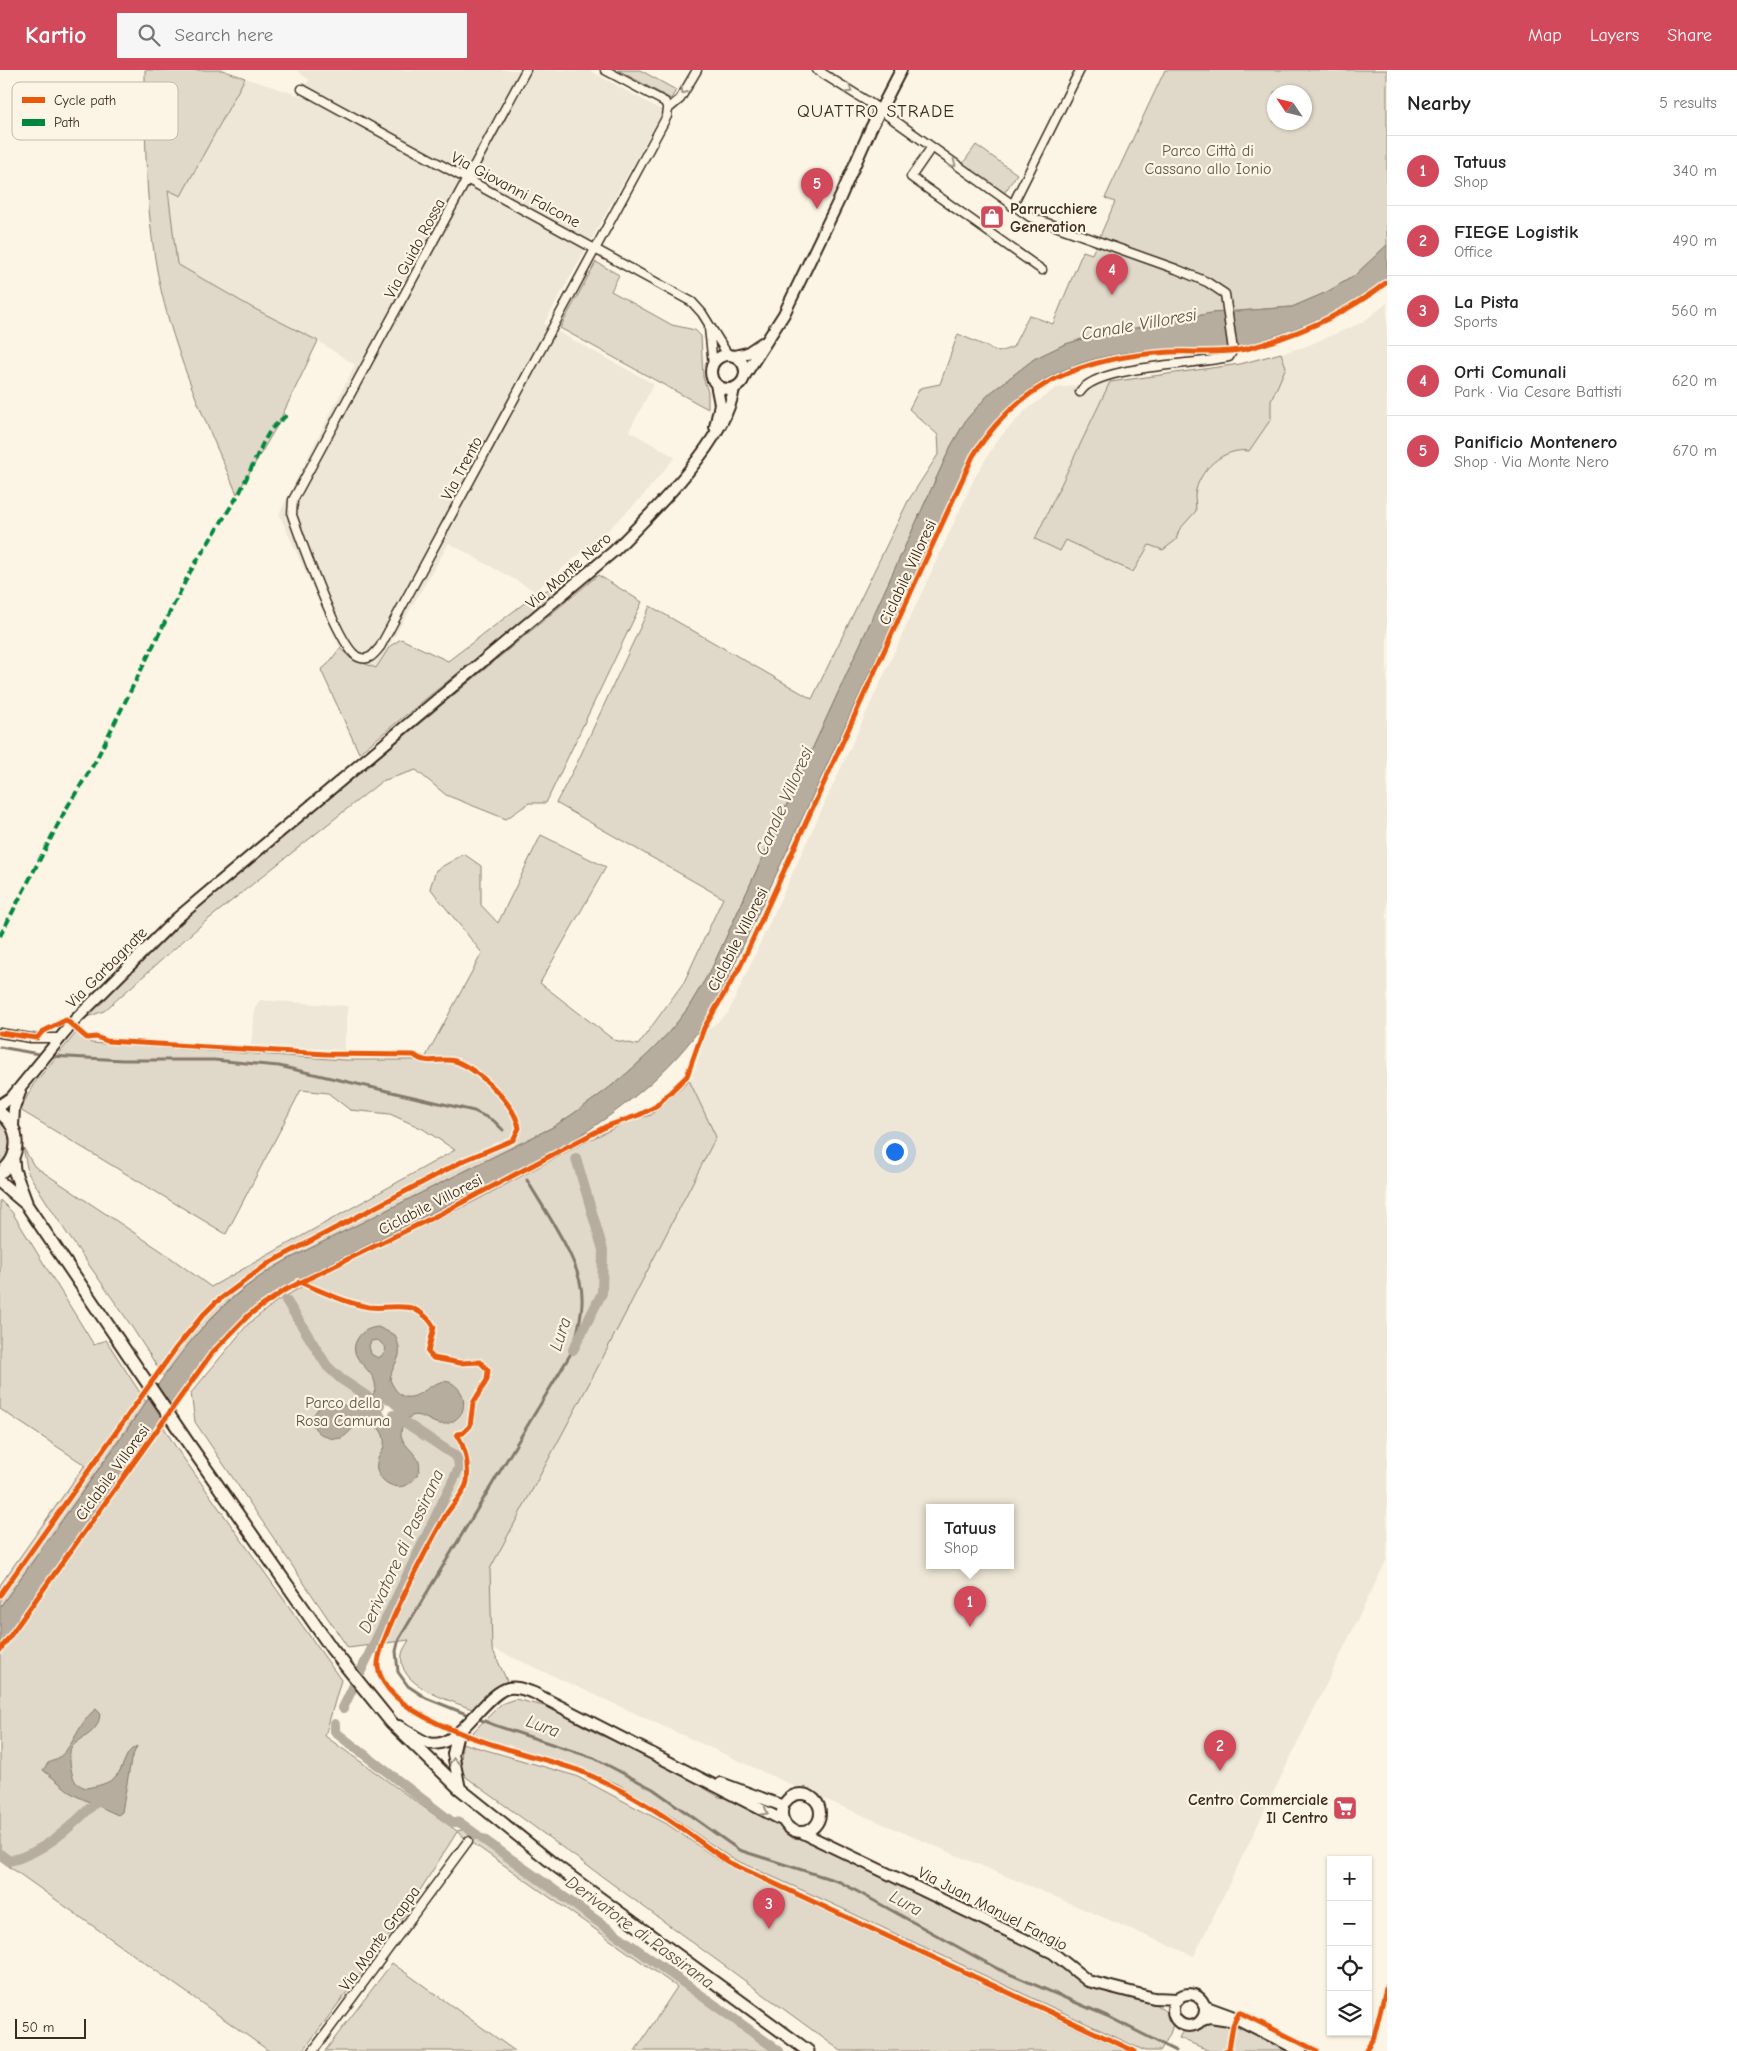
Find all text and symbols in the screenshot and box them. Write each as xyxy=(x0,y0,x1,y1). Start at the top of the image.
search box xyxy=(117,13,467,58)
text: Kartio xyxy=(25,21,87,49)
icon: search xyxy=(135,21,163,49)
text: Search here xyxy=(175,24,273,46)
text: Map xyxy=(1528,25,1562,46)
text: Layers xyxy=(1590,25,1639,46)
text: Share xyxy=(1667,25,1712,46)
legend xyxy=(12,82,178,140)
one-way arrow xyxy=(843,83,852,93)
north arrow xyxy=(1267,85,1312,130)
one-way arrow xyxy=(681,86,691,95)
text: Nearby xyxy=(1407,91,1471,115)
text: Cycle path xyxy=(54,92,116,109)
text: 5 results xyxy=(1659,94,1717,112)
district label: QUATTRO STRADE xyxy=(797,101,955,122)
text: Path xyxy=(54,114,80,131)
park label: Parco Città di Cassano allo Ionio xyxy=(1144,142,1272,178)
street label: Via Giovanni Falcone xyxy=(448,148,583,232)
text: Tatuus xyxy=(1454,151,1506,173)
one-way arrow xyxy=(947,158,956,166)
text: 1 xyxy=(1420,162,1426,180)
text: 340 m xyxy=(1673,162,1717,180)
pin: 5 xyxy=(801,168,833,209)
text: Shop xyxy=(1454,173,1488,191)
street label: Via Guido Rossa xyxy=(381,195,449,302)
place label: Parrucchiere Generation xyxy=(1010,200,1097,236)
shop icon: Parrucchiere Generation xyxy=(979,204,1005,230)
text: FIEGE Logistik xyxy=(1454,221,1578,243)
text: 2 xyxy=(1419,232,1427,250)
text: 490 m xyxy=(1672,232,1717,250)
text: Office xyxy=(1454,243,1493,261)
pin: 4 xyxy=(1096,254,1128,295)
text: La Pista xyxy=(1454,291,1519,313)
text: 3 xyxy=(1419,302,1427,320)
text: 560 m xyxy=(1671,302,1717,320)
water label: Canale Villoresi xyxy=(1080,304,1199,345)
text: Sports xyxy=(1454,313,1497,331)
text: Orti Comunali xyxy=(1454,361,1567,383)
text: 4 xyxy=(1419,372,1427,390)
text: 620 m xyxy=(1672,372,1717,390)
text: Park · Via Cesare Battisti xyxy=(1454,383,1622,401)
text: Panificio Montenero xyxy=(1454,431,1617,453)
street label: Via Trento xyxy=(438,433,486,503)
text: 5 xyxy=(1419,442,1427,460)
text: 670 m xyxy=(1672,442,1717,460)
text: Shop · Via Monte Nero xyxy=(1454,453,1609,471)
street label: Ciclabile Villoresi xyxy=(876,517,940,628)
street label: Via Monte Nero xyxy=(522,529,615,613)
water label: Canale Villoresi xyxy=(751,743,818,859)
street label: Ciclabile Villoresi xyxy=(704,885,772,994)
street label: Via Garbagnate xyxy=(63,924,151,1012)
your location xyxy=(882,1139,908,1165)
street label: Ciclabile Villoresi xyxy=(376,1171,485,1239)
water label: Lura xyxy=(545,1315,576,1354)
park label: Parco della Rosa Camuna xyxy=(296,1394,390,1430)
street label: Ciclabile Villoresi xyxy=(72,1421,154,1524)
water label: Derivatore di Passirana xyxy=(354,1466,449,1636)
popup xyxy=(926,1504,1014,1569)
text: Tatuus xyxy=(944,1517,996,1539)
text: Shop xyxy=(944,1539,978,1557)
pin: 1 xyxy=(954,1586,986,1627)
water label: Lura xyxy=(523,1711,562,1742)
pin: 2 xyxy=(1204,1730,1236,1771)
one-way arrow xyxy=(449,1757,460,1765)
place label: Centro Commerciale Il Centro xyxy=(1188,1791,1328,1827)
supermarket icon: Centro Commerciale Il Centro xyxy=(1332,1795,1358,1821)
one-way arrow xyxy=(760,1806,769,1816)
map controls xyxy=(1327,1856,1372,2036)
button: + xyxy=(1327,1856,1372,1901)
street label: Via Juan Manuel Fangio xyxy=(915,1863,1070,1954)
water label: Derivatore di Passirana xyxy=(562,1872,718,1993)
street label: Via Monte Grappa xyxy=(336,1883,424,1994)
water label: Lura xyxy=(886,1886,926,1921)
pin: 3 xyxy=(753,1888,785,1929)
button: − xyxy=(1327,1901,1372,1946)
button: locate xyxy=(1327,1946,1372,1991)
button: layers xyxy=(1327,1991,1372,2036)
scale bar xyxy=(15,2016,86,2039)
text: 50 m xyxy=(22,2019,54,2036)

